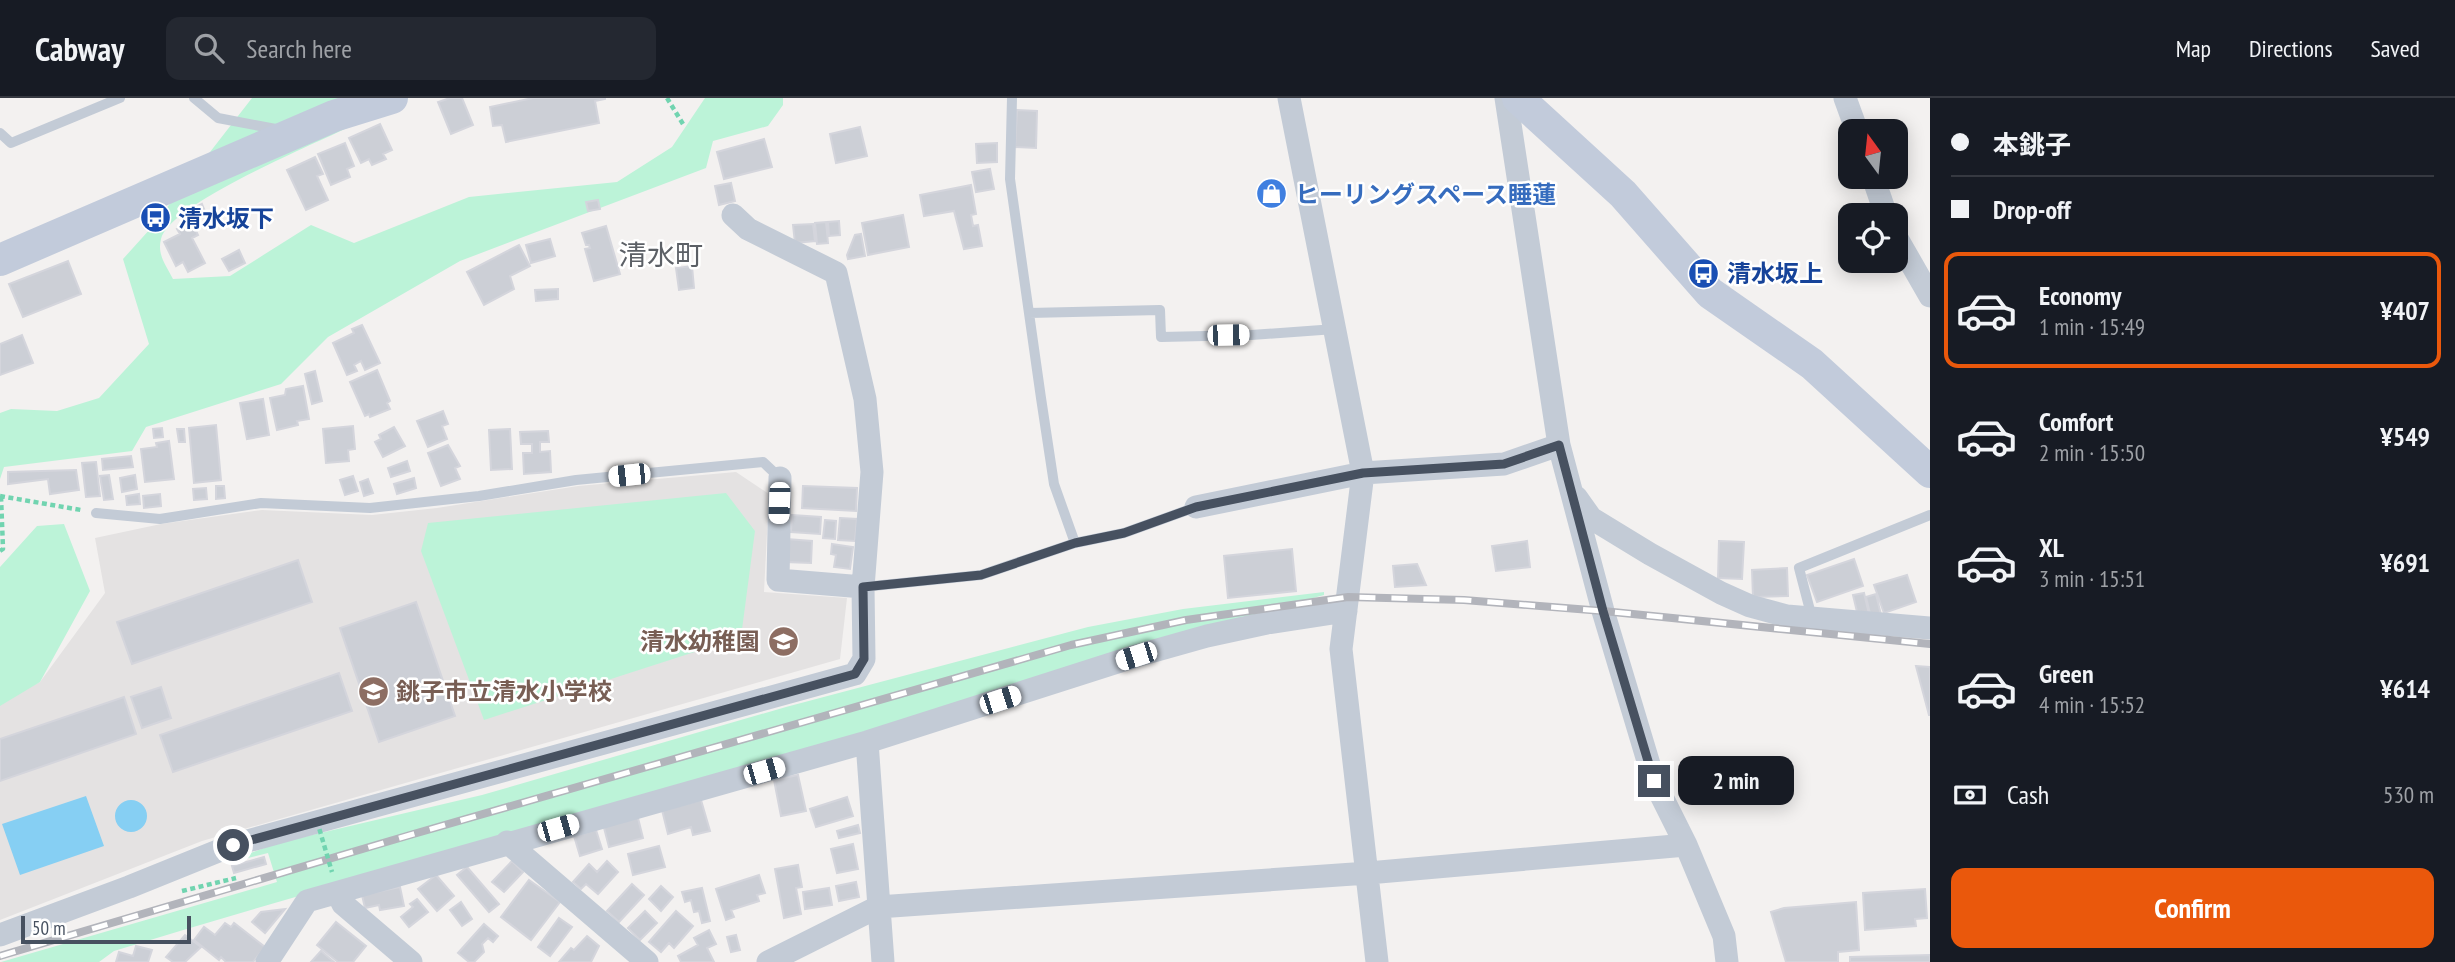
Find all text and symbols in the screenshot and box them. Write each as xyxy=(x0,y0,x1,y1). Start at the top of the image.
search box xyxy=(166,17,656,80)
text: Cabway xyxy=(35,27,124,70)
icon: search xyxy=(190,29,228,67)
text: Search here xyxy=(246,32,352,65)
text: Map xyxy=(2176,33,2211,64)
text: Directions xyxy=(2249,33,2333,64)
text: Saved xyxy=(2371,33,2420,64)
north arrow xyxy=(1838,119,1908,189)
map controls xyxy=(1838,119,1908,273)
text: 本銚子 xyxy=(1993,128,2071,161)
shop icon: ヒーリングスペース睡蓮 xyxy=(1255,177,1289,211)
place label: ヒーリングスペース睡蓮 xyxy=(1295,179,1556,210)
text: Drop-off xyxy=(1993,193,2071,226)
bus stop icon: 清水坂下 xyxy=(138,201,172,235)
place label: 清水坂下 xyxy=(178,203,274,234)
button: locate xyxy=(1838,203,1908,273)
district label: 清水町 xyxy=(619,236,703,273)
bus stop icon: 清水坂上 xyxy=(1687,256,1721,290)
place label: 清水坂上 xyxy=(1727,258,1823,289)
icon: car xyxy=(1955,279,2018,342)
text: Economy xyxy=(2039,279,2121,312)
text: ¥407 xyxy=(2380,294,2430,327)
text: 1 min · 15:49 xyxy=(2039,312,2145,341)
car xyxy=(1207,324,1250,346)
icon: car xyxy=(1955,405,2018,468)
text: Comfort xyxy=(2039,405,2113,438)
text: ¥549 xyxy=(2380,420,2430,453)
text: 2 min · 15:50 xyxy=(2039,438,2145,467)
car xyxy=(608,462,651,488)
car xyxy=(768,482,791,524)
icon: car xyxy=(1955,531,2018,594)
text: XL xyxy=(2039,531,2064,564)
text: ¥691 xyxy=(2380,546,2430,579)
text: 3 min · 15:51 xyxy=(2039,564,2145,593)
school or university icon: 清水幼稚園 xyxy=(766,624,800,658)
place label: 清水幼稚園 xyxy=(640,626,760,657)
car xyxy=(1113,640,1160,672)
icon: car xyxy=(1955,657,2018,720)
text: Green xyxy=(2039,657,2094,690)
text: ¥614 xyxy=(2380,672,2430,705)
school or university icon: 銚子市立清水小学校 xyxy=(356,674,390,708)
place label: 銚子市立清水小学校 xyxy=(396,676,612,707)
car xyxy=(977,684,1024,716)
text: 4 min · 15:52 xyxy=(2039,690,2145,719)
car xyxy=(741,755,788,787)
callout: 2 min xyxy=(1678,756,1794,806)
route end xyxy=(1638,765,1670,797)
text: 2 min xyxy=(1713,766,1759,795)
icon: cash xyxy=(1951,776,1989,814)
text: Cash xyxy=(2007,778,2049,811)
text: 530 m xyxy=(2383,780,2434,809)
car xyxy=(535,812,582,844)
route start xyxy=(217,829,249,861)
button: Confirm xyxy=(1951,868,2434,948)
scale bar xyxy=(21,913,191,945)
text: 50 m xyxy=(32,916,66,940)

